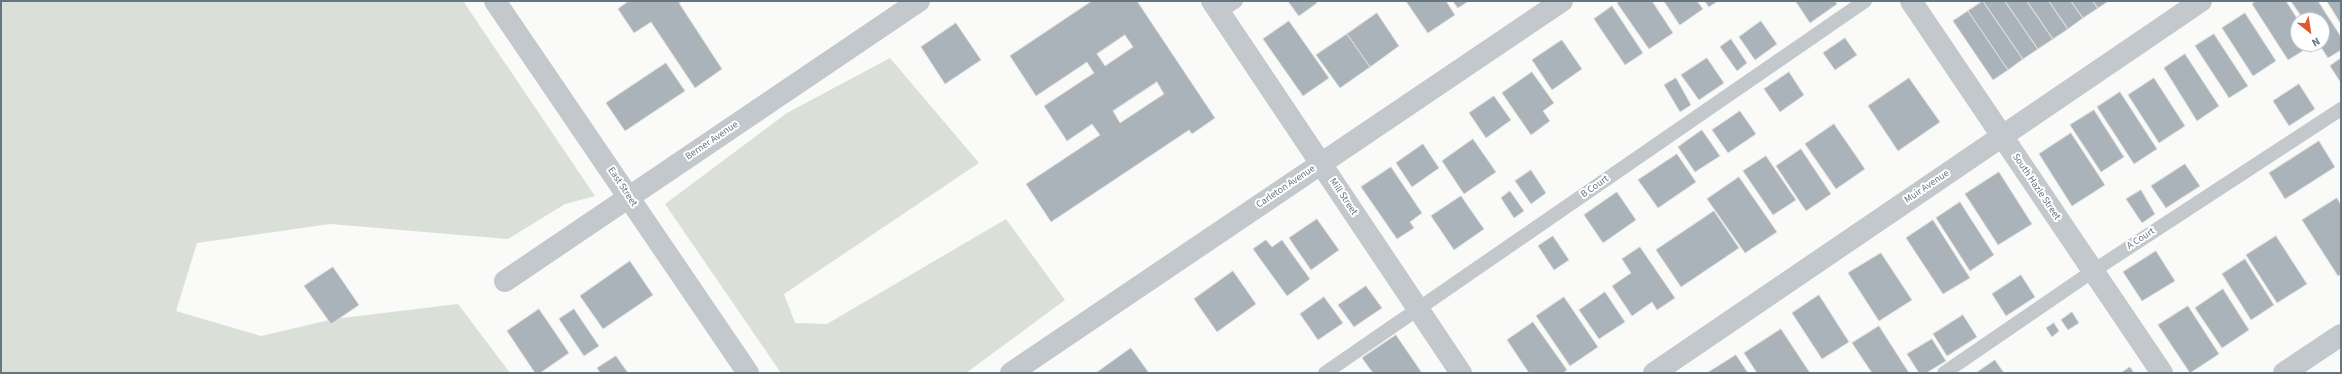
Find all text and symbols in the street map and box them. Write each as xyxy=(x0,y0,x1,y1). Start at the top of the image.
north arrow xyxy=(2290,12,2330,52)
text: N xyxy=(2309,34,2323,50)
street label: Berner Avenue xyxy=(683,119,741,163)
street label: South Hazle Street xyxy=(2009,152,2063,222)
street label: Carleton Avenue xyxy=(1254,163,1318,211)
street label: East Street xyxy=(605,165,639,209)
street label: Muir Avenue xyxy=(1902,168,1952,206)
street label: B Court xyxy=(1579,173,1611,201)
street label: Mill Street xyxy=(1326,176,1360,218)
street label: A Court xyxy=(2125,226,2157,252)

